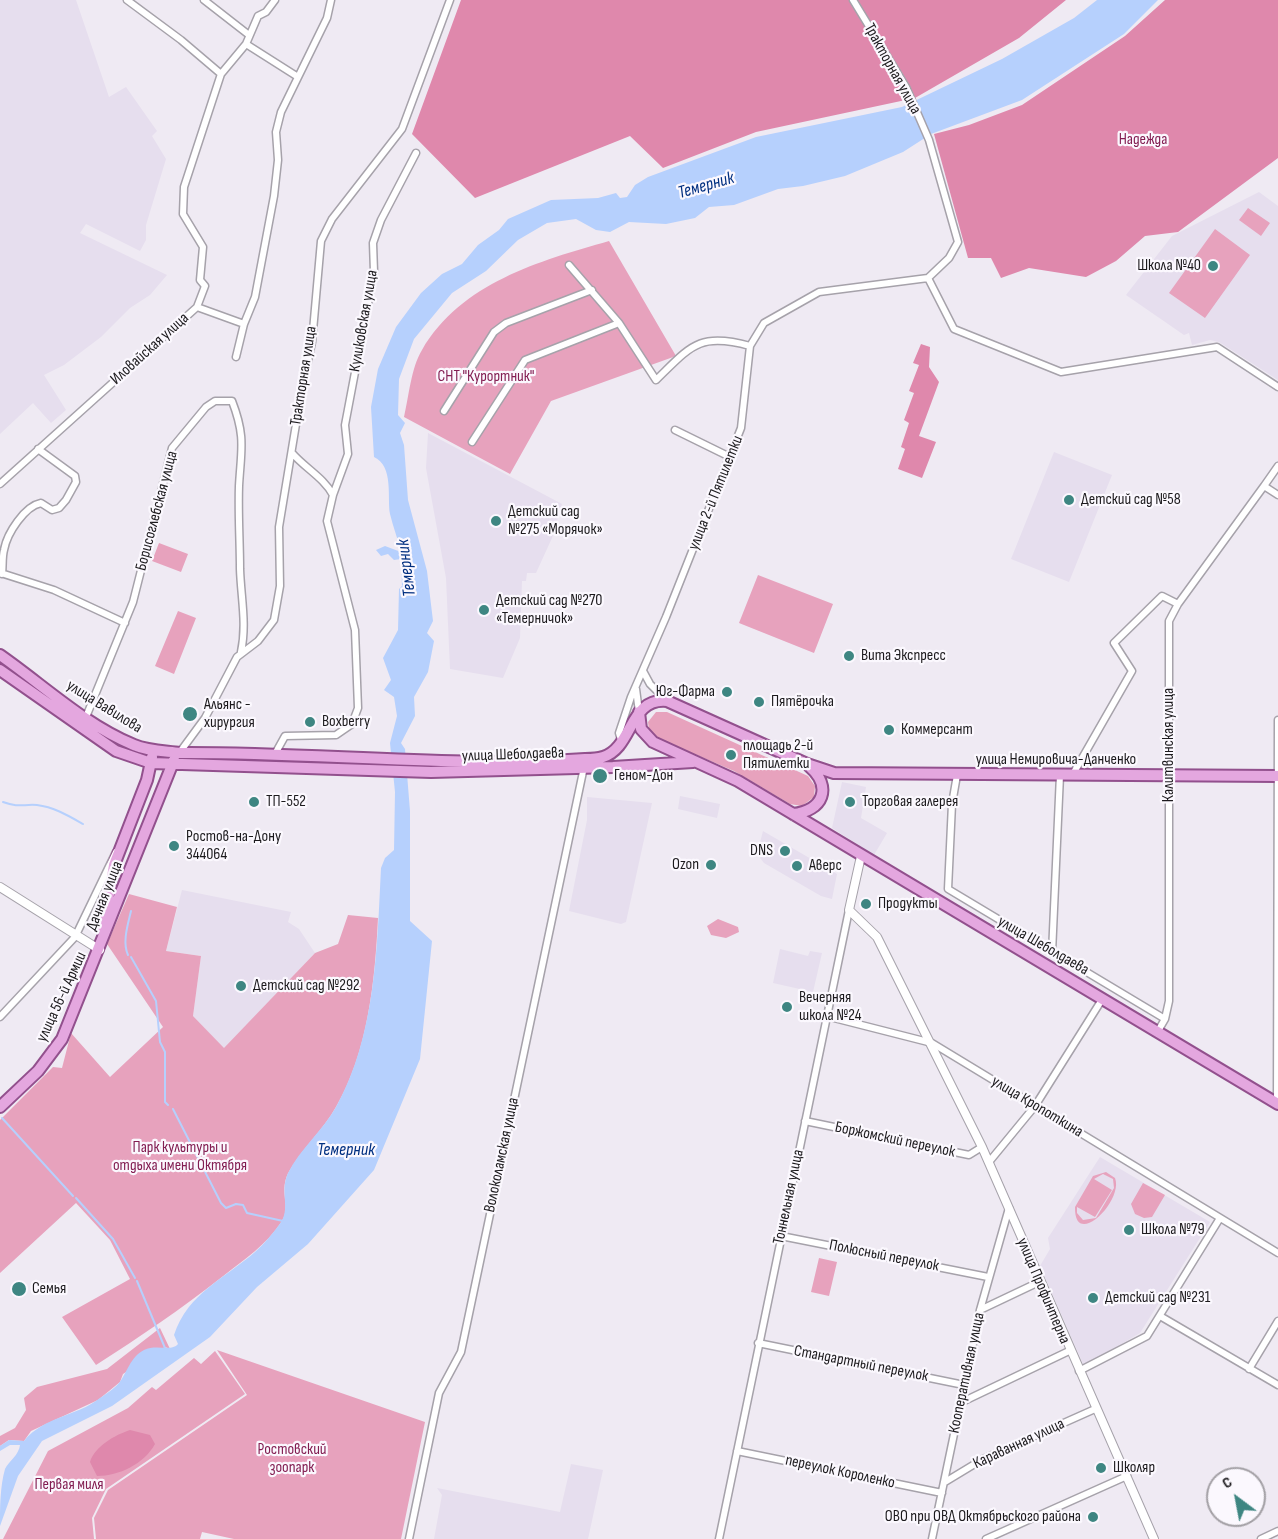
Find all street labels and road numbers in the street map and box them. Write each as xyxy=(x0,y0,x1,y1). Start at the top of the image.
street label: Тракторная улица xyxy=(859,20,925,118)
street label: Куликовская улица xyxy=(346,269,382,373)
street label: Иловайская улица xyxy=(107,309,193,389)
street label: Тракторная улица xyxy=(287,325,321,427)
street label: улица 2-й Пятилетки xyxy=(684,433,748,553)
street label: Борисоглебская улица xyxy=(132,449,182,573)
street label: улица Вавилова xyxy=(63,676,145,738)
street label: Калитвинская улица xyxy=(1159,688,1179,802)
street label: улица Шеболдаева xyxy=(462,744,564,766)
street label: улица Немировича-Данченко xyxy=(976,750,1136,770)
street label: Дачная улица xyxy=(82,859,128,933)
street label: улица Шеболдаева xyxy=(994,912,1092,980)
street label: улица 56-й Армии xyxy=(33,949,91,1045)
street label: улица Кропоткина xyxy=(988,1072,1086,1142)
street label: Волоколамская улица xyxy=(480,1096,524,1214)
street label: Боржомский переулок xyxy=(833,1118,957,1162)
street label: Тоннельная улица xyxy=(770,1148,808,1246)
street label: улица Профинтерна xyxy=(1012,1235,1074,1347)
street label: Полюсный переулок xyxy=(827,1236,941,1276)
street label: Кооперативная улица xyxy=(945,1311,989,1435)
street label: Стандартный переулок xyxy=(792,1342,930,1386)
street label: Караванная улица xyxy=(970,1414,1068,1474)
street label: переулок Короленко xyxy=(783,1451,897,1493)

